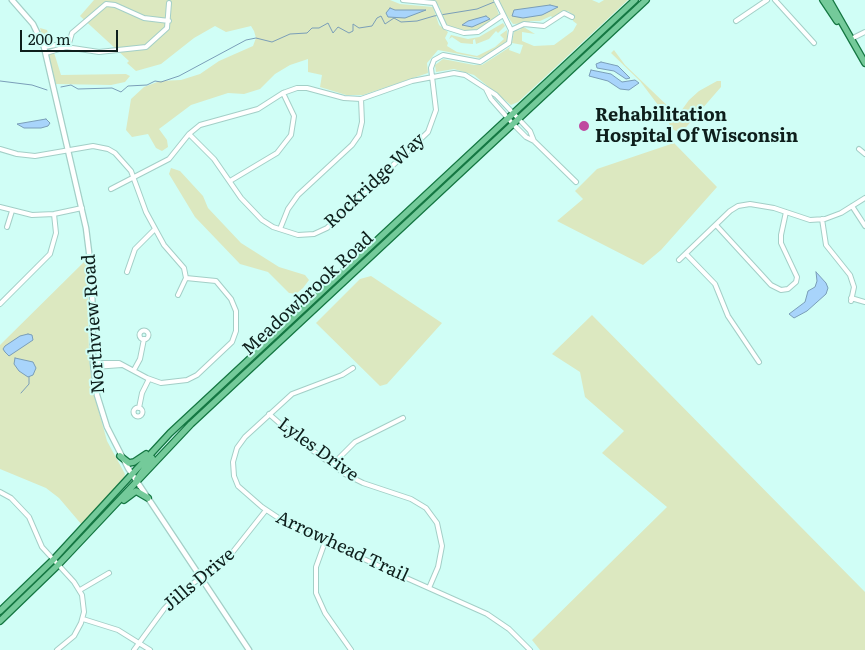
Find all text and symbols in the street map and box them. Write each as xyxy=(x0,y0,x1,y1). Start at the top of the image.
scale bar xyxy=(22,20,120,52)
text: 200 m xyxy=(28,27,71,50)
place label: Rehabilitation Hospital Of Wisconsin xyxy=(595,105,798,148)
marker: Rehabilitation Hospital Of Wisconsin xyxy=(577,119,591,133)
street label: Rockridge Way xyxy=(320,129,430,233)
street label: Meadowbrook Road xyxy=(238,228,378,360)
street label: Northview Road xyxy=(78,253,110,395)
street label: Lyles Drive xyxy=(274,414,362,486)
street label: Arrowhead Trail xyxy=(272,507,412,587)
street label: Jills Drive xyxy=(159,544,239,616)

